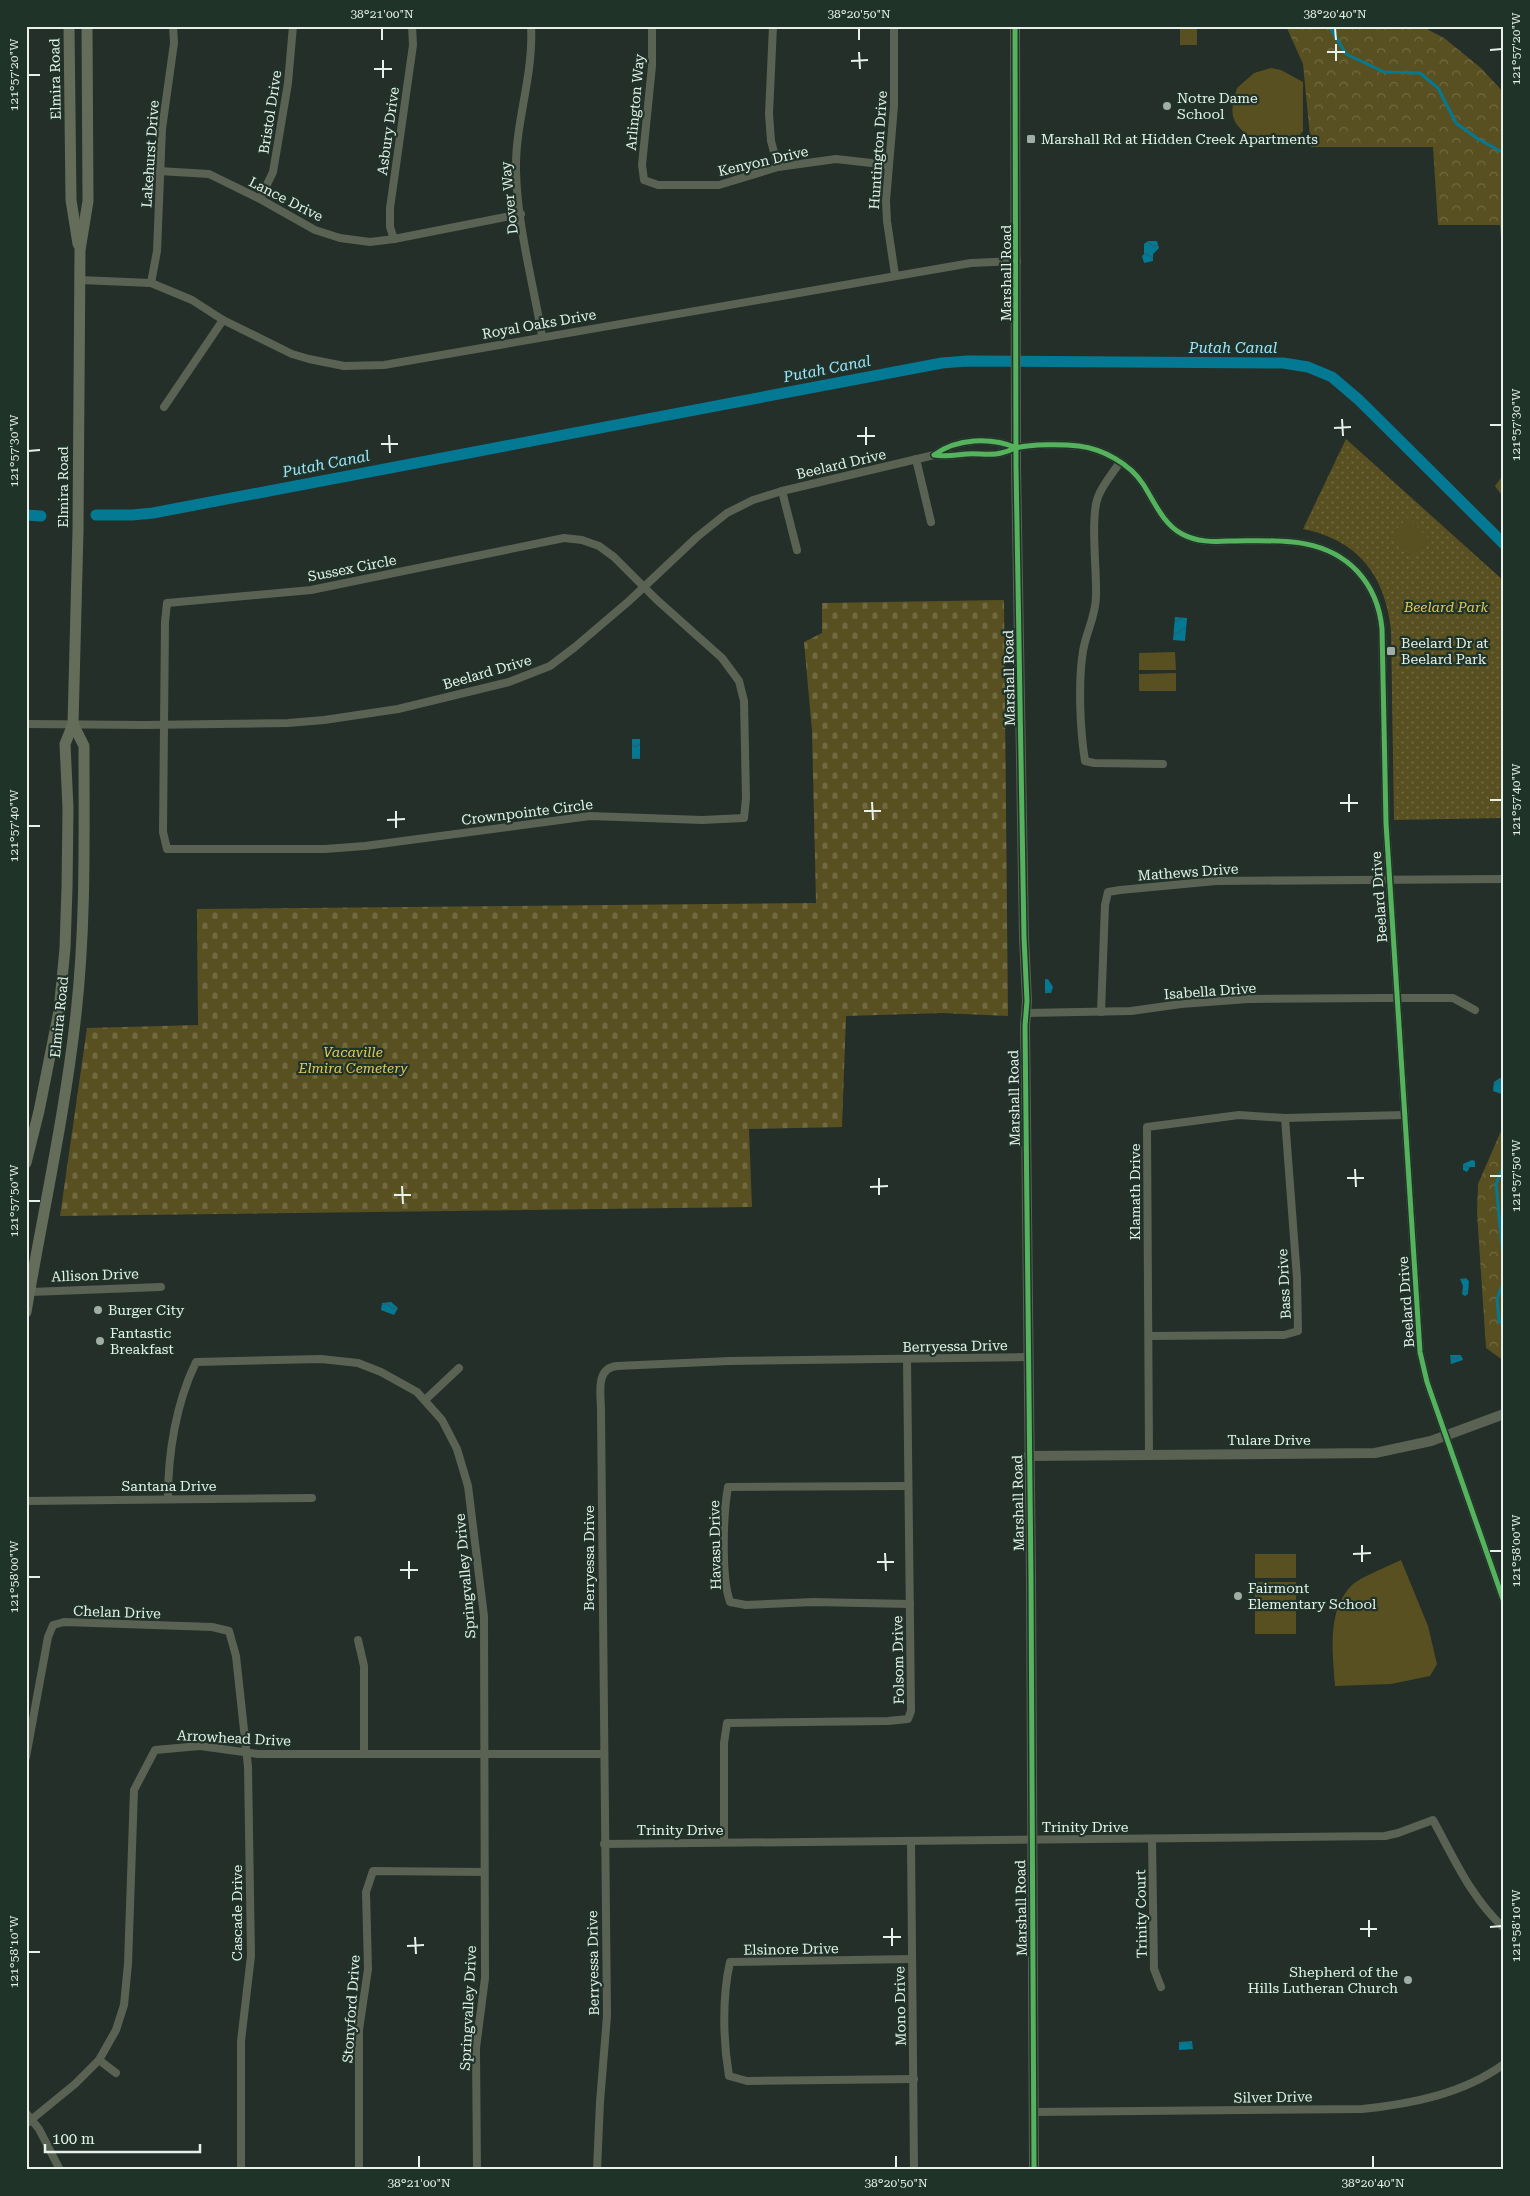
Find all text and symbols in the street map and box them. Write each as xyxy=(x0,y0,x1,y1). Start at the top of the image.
text: 38°21'00"N xyxy=(350,7,414,21)
text: 38°20'50"N xyxy=(827,7,891,21)
text: 38°20'40"N xyxy=(1303,7,1367,21)
text: 121°57'20"W xyxy=(1509,12,1523,85)
text: 121°57'20"W xyxy=(7,38,21,111)
street label: Elmira Road xyxy=(46,38,64,120)
street label: Arlington Way xyxy=(623,52,647,151)
street label: Bristol Drive xyxy=(255,69,285,155)
street label: Asbury Drive xyxy=(374,86,402,176)
street label: Huntington Drive xyxy=(866,90,890,210)
place label: Notre Dame School xyxy=(1177,90,1258,122)
street label: Lakehurst Drive xyxy=(138,99,162,208)
marker: Notre Dame School xyxy=(1161,100,1173,112)
place label: Marshall Rd at Hidden Creek Apartments xyxy=(1041,131,1318,147)
marker: Marshall Rd at Hidden Creek Apartments xyxy=(1025,133,1037,145)
street label: Kenyon Drive xyxy=(716,143,810,179)
street label: Dover Way xyxy=(497,160,521,235)
street label: Lance Drive xyxy=(246,173,326,225)
street label: Marshall Road xyxy=(998,225,1014,321)
street label: Royal Oaks Drive xyxy=(481,306,598,342)
water label: Putah Canal xyxy=(1188,339,1278,357)
water label: Putah Canal xyxy=(781,352,873,386)
text: 121°57'30"W xyxy=(1509,388,1523,461)
text: 121°57'30"W xyxy=(7,414,21,487)
street label: Elmira Road xyxy=(55,446,71,528)
street label: Beelard Drive xyxy=(795,446,888,482)
water label: Putah Canal xyxy=(280,447,372,481)
street label: Sussex Circle xyxy=(306,552,398,584)
park label: Beelard Park xyxy=(1403,599,1488,615)
street label: Marshall Road xyxy=(1000,630,1018,726)
place label: Beelard Dr at Beelard Park xyxy=(1401,635,1489,667)
marker: Beelard Dr at Beelard Park xyxy=(1385,645,1397,657)
street label: Beelard Drive xyxy=(441,652,533,692)
text: 121°57'40"W xyxy=(1509,763,1523,836)
text: 121°57'40"W xyxy=(7,789,21,862)
street label: Crownpointe Circle xyxy=(460,796,594,828)
street label: Beelard Drive xyxy=(1368,851,1390,943)
street label: Mathews Drive xyxy=(1137,860,1239,883)
street label: Elmira Road xyxy=(47,976,71,1058)
street label: Isabella Drive xyxy=(1163,980,1257,1002)
park label: Vacaville Elmira Cemetery xyxy=(297,1044,408,1076)
street label: Marshall Road xyxy=(1005,1050,1023,1146)
text: 121°57'50"W xyxy=(1509,1139,1523,1212)
street label: Klamath Drive xyxy=(1127,1143,1143,1240)
text: 121°57'50"W xyxy=(7,1164,21,1237)
street label: Bass Drive xyxy=(1274,1248,1294,1319)
street label: Beelard Drive xyxy=(1395,1256,1417,1348)
street label: Allison Drive xyxy=(51,1265,139,1285)
place label: Burger City xyxy=(108,1302,185,1318)
marker: Burger City xyxy=(92,1304,104,1316)
place label: Fantastic Breakfast xyxy=(110,1325,174,1357)
marker: Fantastic Breakfast xyxy=(94,1335,106,1347)
street label: Berryessa Drive xyxy=(902,1337,1008,1355)
street label: Tulare Drive xyxy=(1227,1432,1311,1448)
street label: Marshall Road xyxy=(1009,1455,1027,1551)
street label: Santana Drive xyxy=(122,1478,217,1494)
street label: Havasu Drive xyxy=(706,1500,724,1590)
street label: Berryessa Drive xyxy=(581,1505,597,1611)
street label: Springvalley Drive xyxy=(452,1513,478,1639)
text: 121°58'00"W xyxy=(1509,1514,1523,1587)
text: 121°58'00"W xyxy=(7,1540,21,1613)
place label: Fairmont Elementary School xyxy=(1248,1580,1377,1612)
marker: Fairmont Elementary School xyxy=(1232,1590,1244,1602)
street label: Chelan Drive xyxy=(73,1602,161,1622)
street label: Folsom Drive xyxy=(889,1615,907,1705)
street label: Arrowhead Drive xyxy=(177,1727,292,1749)
street label: Trinity Drive xyxy=(1042,1819,1129,1835)
street label: Trinity Drive xyxy=(637,1822,724,1838)
street label: Marshall Road xyxy=(1012,1860,1030,1956)
street label: Cascade Drive xyxy=(229,1865,245,1961)
street label: Trinity Court xyxy=(1132,1869,1150,1959)
text: 121°58'10"W xyxy=(1509,1889,1523,1962)
street label: Berryessa Drive xyxy=(584,1910,602,2016)
text: 121°58'10"W xyxy=(7,1915,21,1988)
street label: Elsinore Drive xyxy=(743,1940,839,1958)
street label: Springvalley Drive xyxy=(457,1945,479,2071)
street label: Stonyford Drive xyxy=(339,1954,363,2064)
place label: Shepherd of the Hills Lutheran Church xyxy=(1248,1964,1398,1996)
street label: Mono Drive xyxy=(891,1966,909,2046)
marker: Shepherd of the Hills Lutheran Church xyxy=(1402,1974,1414,1986)
street label: Silver Drive xyxy=(1233,2088,1313,2106)
scale bar xyxy=(45,2121,200,2153)
text: 100 m xyxy=(52,2130,95,2148)
text: 38°21'00"N xyxy=(387,2176,451,2190)
text: 38°20'50"N xyxy=(864,2176,928,2190)
text: 38°20'40"N xyxy=(1341,2176,1405,2190)

